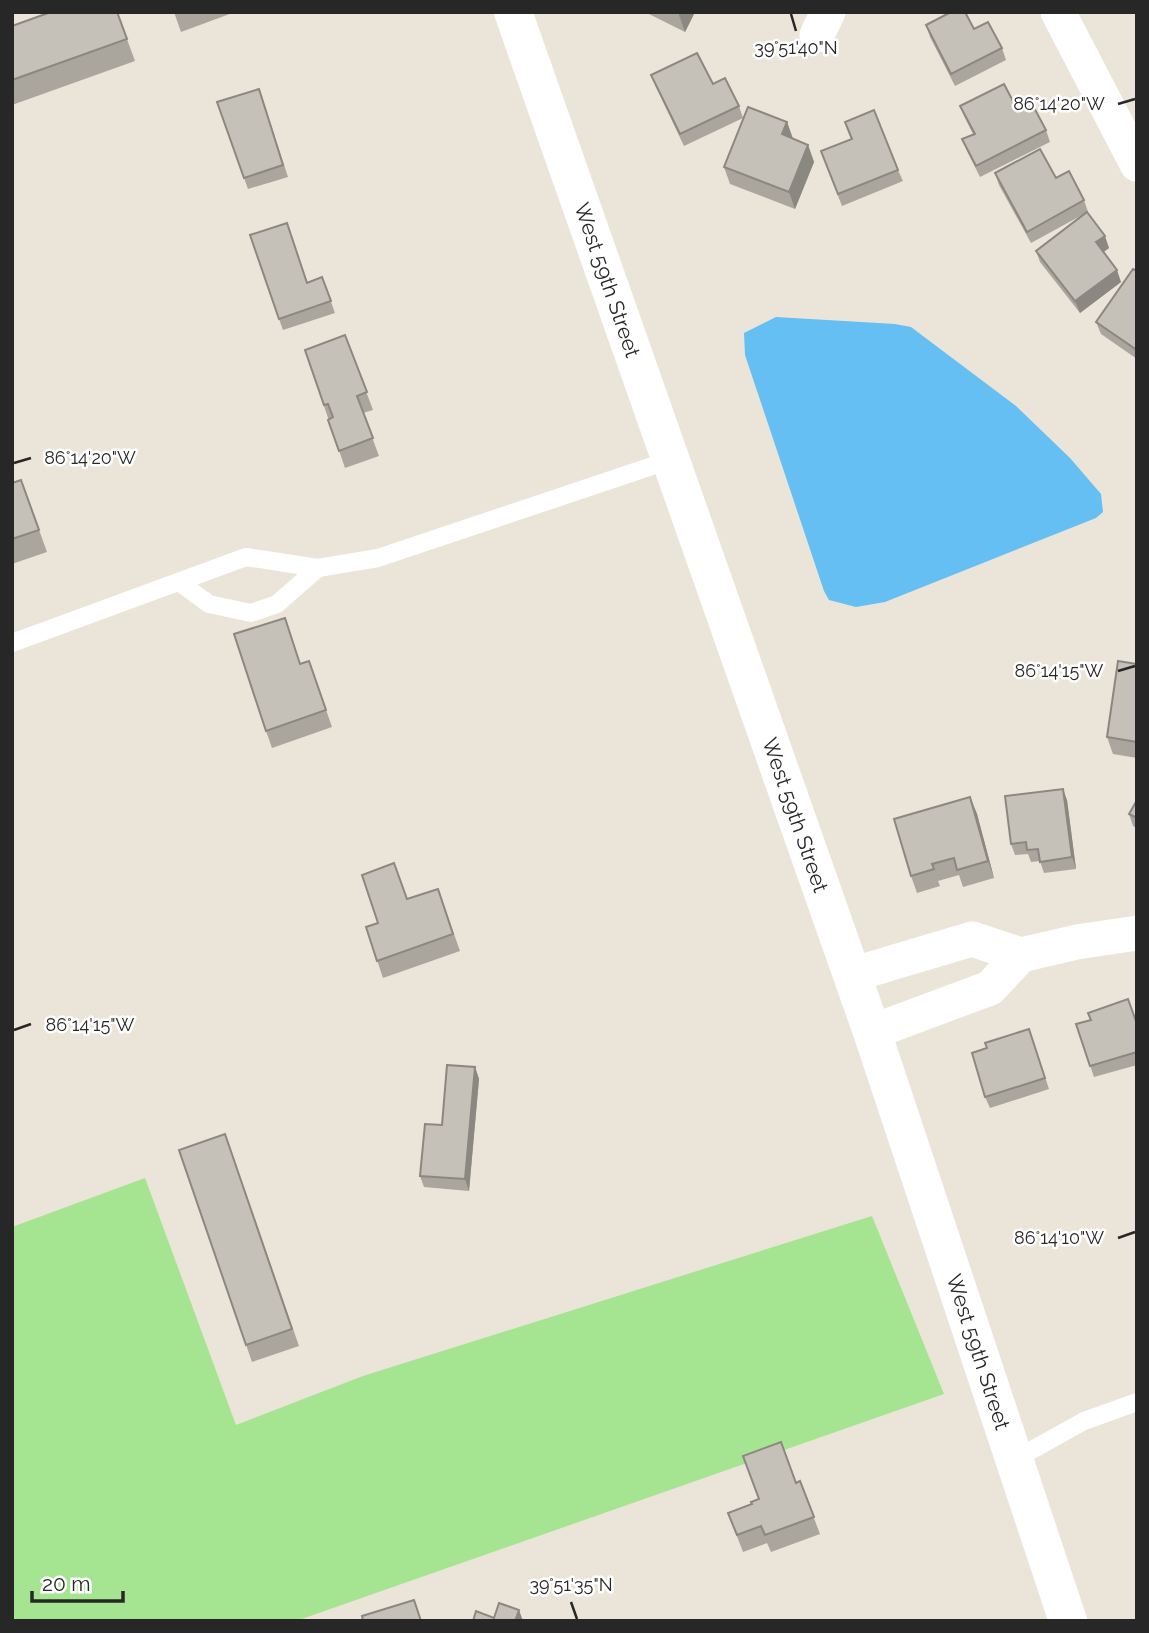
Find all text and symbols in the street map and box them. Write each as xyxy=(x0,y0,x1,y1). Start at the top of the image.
text: 39°51'40"N xyxy=(754,37,838,58)
text: 86°14'20"W xyxy=(1013,93,1105,114)
street label: West 59th Street xyxy=(569,199,646,361)
text: 86°14'20"W xyxy=(44,447,136,468)
text: 86°14'15"W xyxy=(1015,660,1104,681)
street label: West 59th Street xyxy=(757,734,834,896)
text: 86°14'15"W xyxy=(46,1014,135,1035)
text: 86°14'10"W xyxy=(1014,1227,1104,1248)
street label: West 59th Street xyxy=(942,1271,1015,1433)
scale bar xyxy=(32,1560,122,1604)
text: 20 m xyxy=(42,1571,90,1596)
text: 39°51'35"N xyxy=(529,1574,613,1595)

